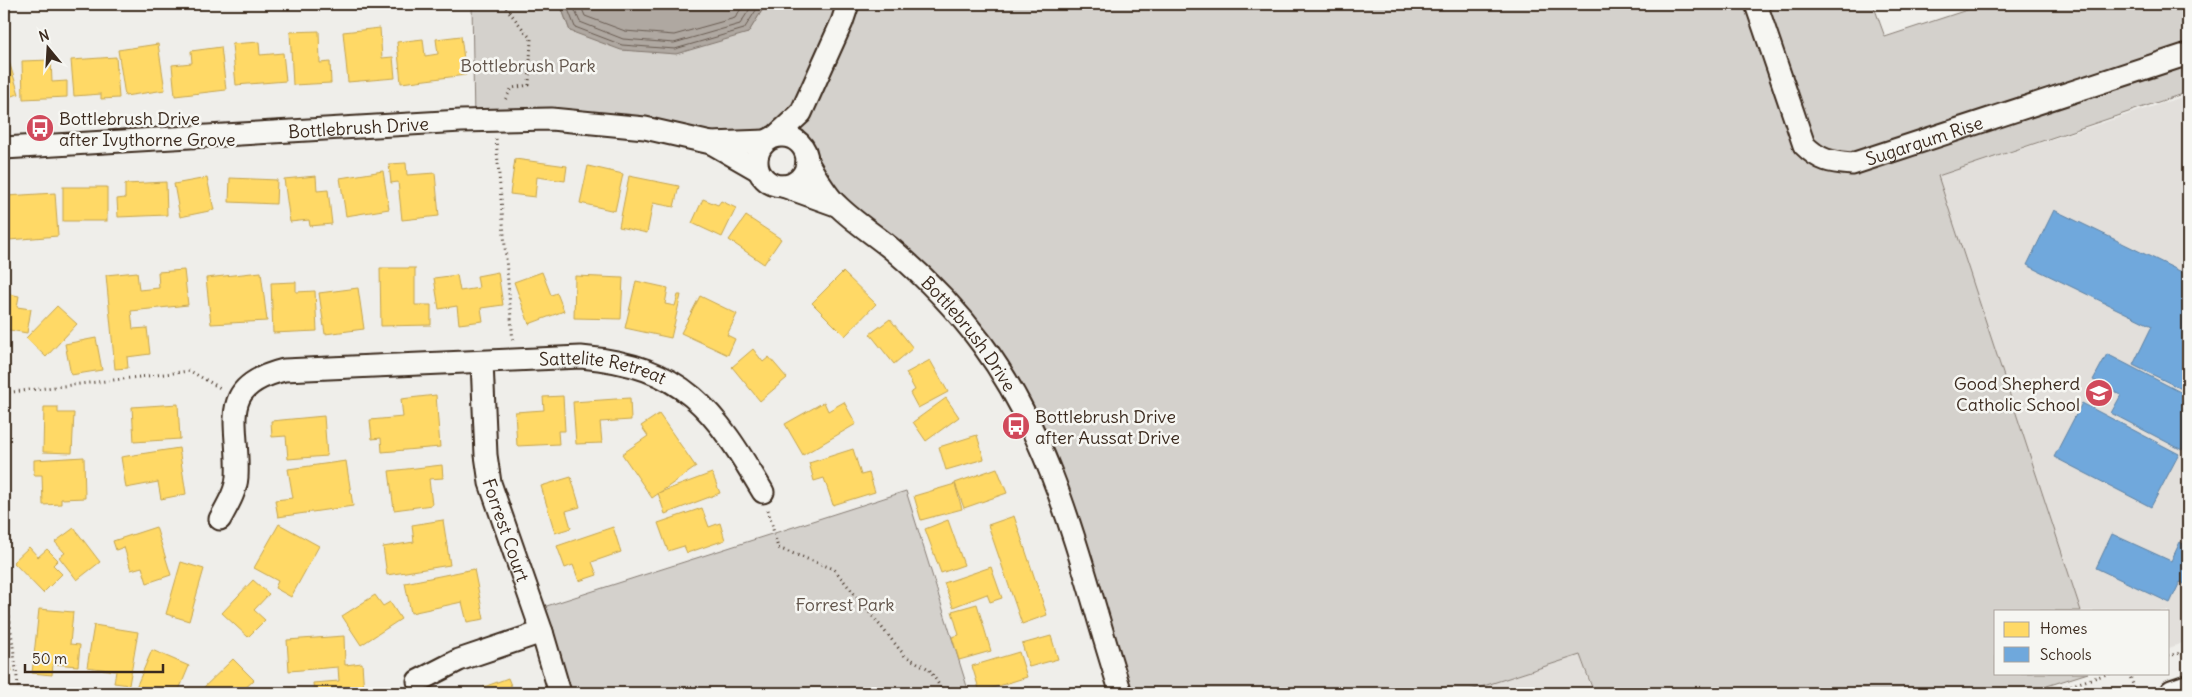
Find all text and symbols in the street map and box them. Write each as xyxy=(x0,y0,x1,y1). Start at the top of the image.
north arrow xyxy=(22,22,72,72)
text: N xyxy=(37,26,51,46)
park label: Bottlebrush Park xyxy=(460,54,596,77)
place label: Bottlebrush Drive after Ivythorne Grove xyxy=(59,107,236,151)
street label: Sugargum Rise xyxy=(1863,110,1986,170)
street label: Bottlebrush Drive xyxy=(287,111,429,143)
bus stop icon: Bottlebrush Drive after Ivythorne Grove xyxy=(25,113,55,143)
street label: Bottlebrush Drive xyxy=(917,271,1022,395)
street label: Sattelite Retreat xyxy=(539,346,671,389)
place label: Good Shepherd Catholic School xyxy=(1954,372,2080,416)
school or university icon: Good Shepherd Catholic School xyxy=(2084,378,2114,408)
place label: Bottlebrush Drive after Aussat Drive xyxy=(1035,405,1180,449)
bus stop icon: Bottlebrush Drive after Aussat Drive xyxy=(1001,411,1031,441)
street label: Forrest Court xyxy=(478,475,535,585)
park label: Forrest Park xyxy=(795,593,895,616)
legend xyxy=(1994,610,2170,674)
text: Homes xyxy=(2040,619,2087,638)
scale bar xyxy=(25,642,162,674)
text: Schools xyxy=(2040,645,2092,664)
text: 50 m xyxy=(32,649,67,668)

